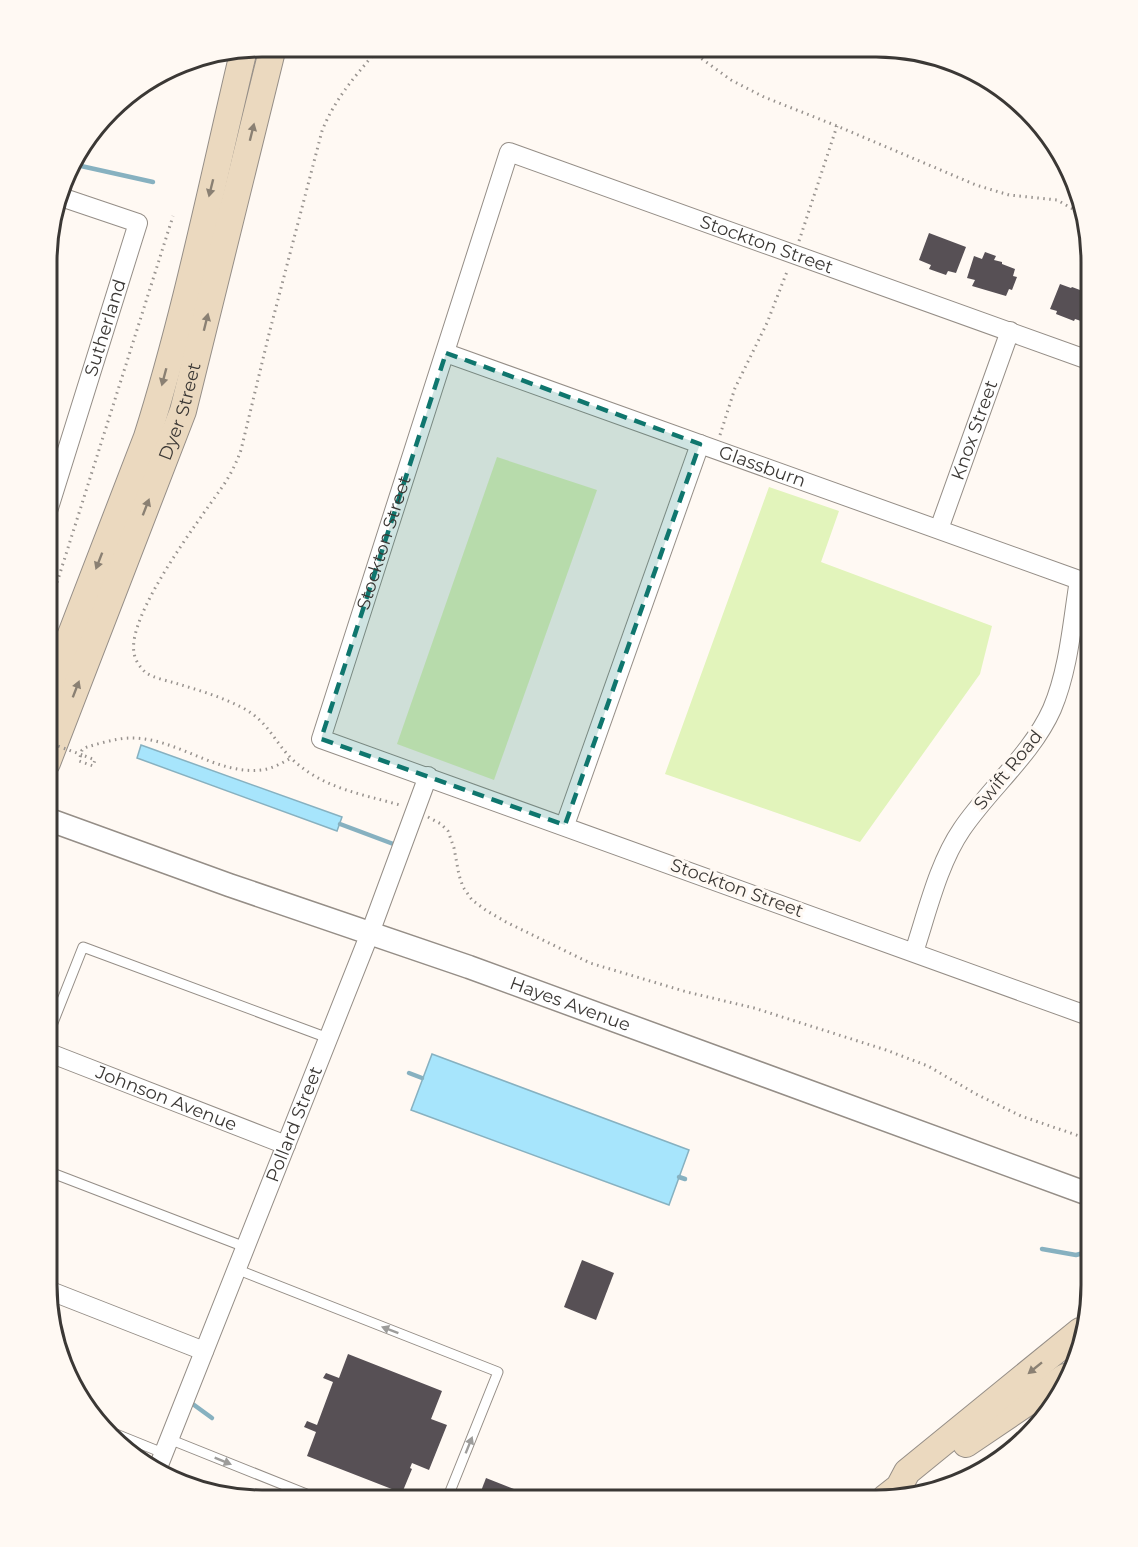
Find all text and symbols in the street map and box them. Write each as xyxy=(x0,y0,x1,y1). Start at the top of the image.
one-way arrow xyxy=(247,123,257,142)
one-way arrow xyxy=(206,179,215,198)
street label: Stockton Street xyxy=(697,211,836,278)
street label: Sutherland xyxy=(80,276,131,379)
one-way arrow xyxy=(201,313,211,331)
street label: Dyer Street xyxy=(154,360,206,464)
one-way arrow xyxy=(159,368,168,386)
street label: Knox Street xyxy=(946,377,1002,483)
street label: Glassburn xyxy=(716,441,809,492)
street label: Stockton Street xyxy=(352,473,416,613)
one-way arrow xyxy=(142,498,151,516)
one-way arrow xyxy=(94,552,103,570)
one-way arrow xyxy=(72,680,81,698)
street label: Swift Road xyxy=(969,725,1047,815)
street label: Stockton Street xyxy=(668,854,806,922)
street label: Hayes Avenue xyxy=(507,972,634,1036)
street label: Johnson Avenue xyxy=(92,1061,240,1136)
street label: Pollard Street xyxy=(261,1063,327,1185)
one-way arrow xyxy=(381,1324,399,1334)
one-way arrow xyxy=(1027,1361,1042,1373)
one-way arrow xyxy=(465,1436,474,1454)
one-way arrow xyxy=(214,1457,232,1466)

